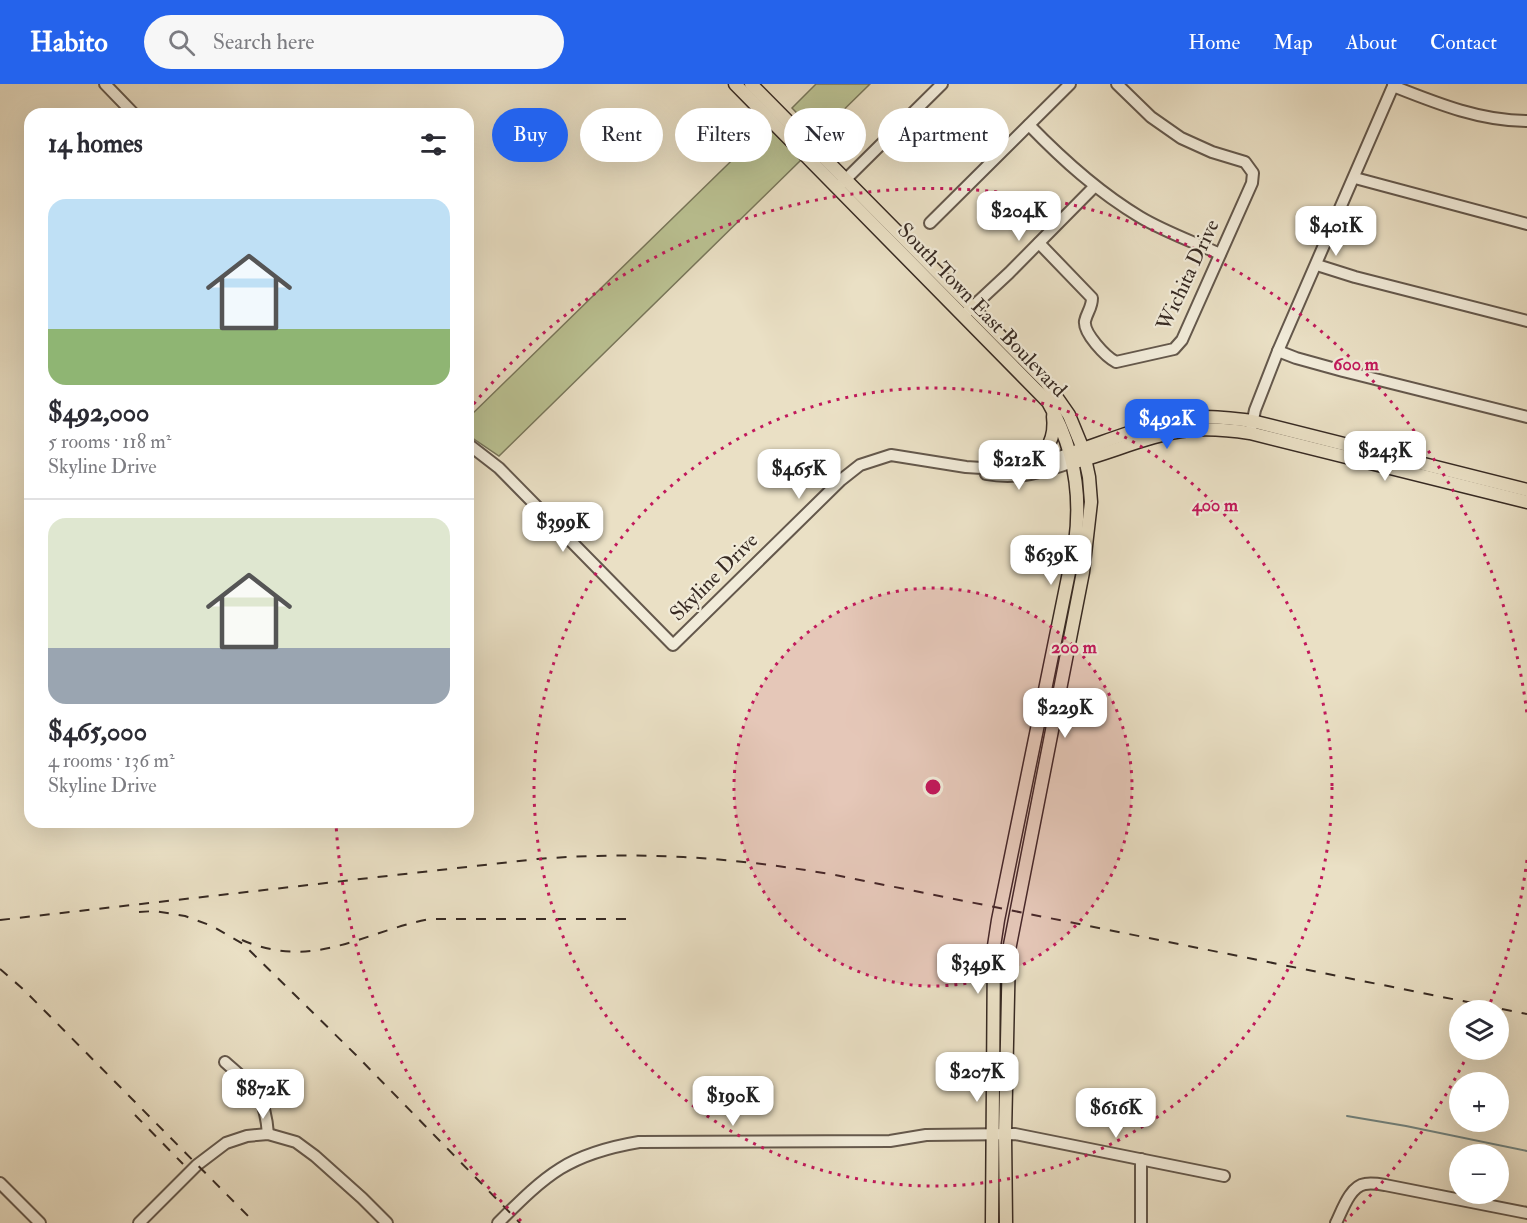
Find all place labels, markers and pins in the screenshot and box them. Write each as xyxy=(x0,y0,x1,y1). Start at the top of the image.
pin: $204K xyxy=(977,191,1061,242)
pin: $401K xyxy=(1294,206,1378,257)
pin: $492K xyxy=(1125,399,1209,450)
pin: $243K xyxy=(1343,431,1427,482)
pin: $212K xyxy=(977,440,1061,491)
pin: $465K xyxy=(757,449,841,500)
pin: $399K xyxy=(521,502,605,553)
pin: $639K xyxy=(1009,535,1093,586)
pin: $229K xyxy=(1023,688,1107,739)
centre of rings xyxy=(923,777,943,797)
pin: $349K xyxy=(936,944,1020,995)
pin: $207K xyxy=(935,1052,1019,1103)
pin: $872K xyxy=(221,1069,305,1120)
pin: $190K xyxy=(691,1076,775,1127)
pin: $616K xyxy=(1074,1088,1158,1139)

